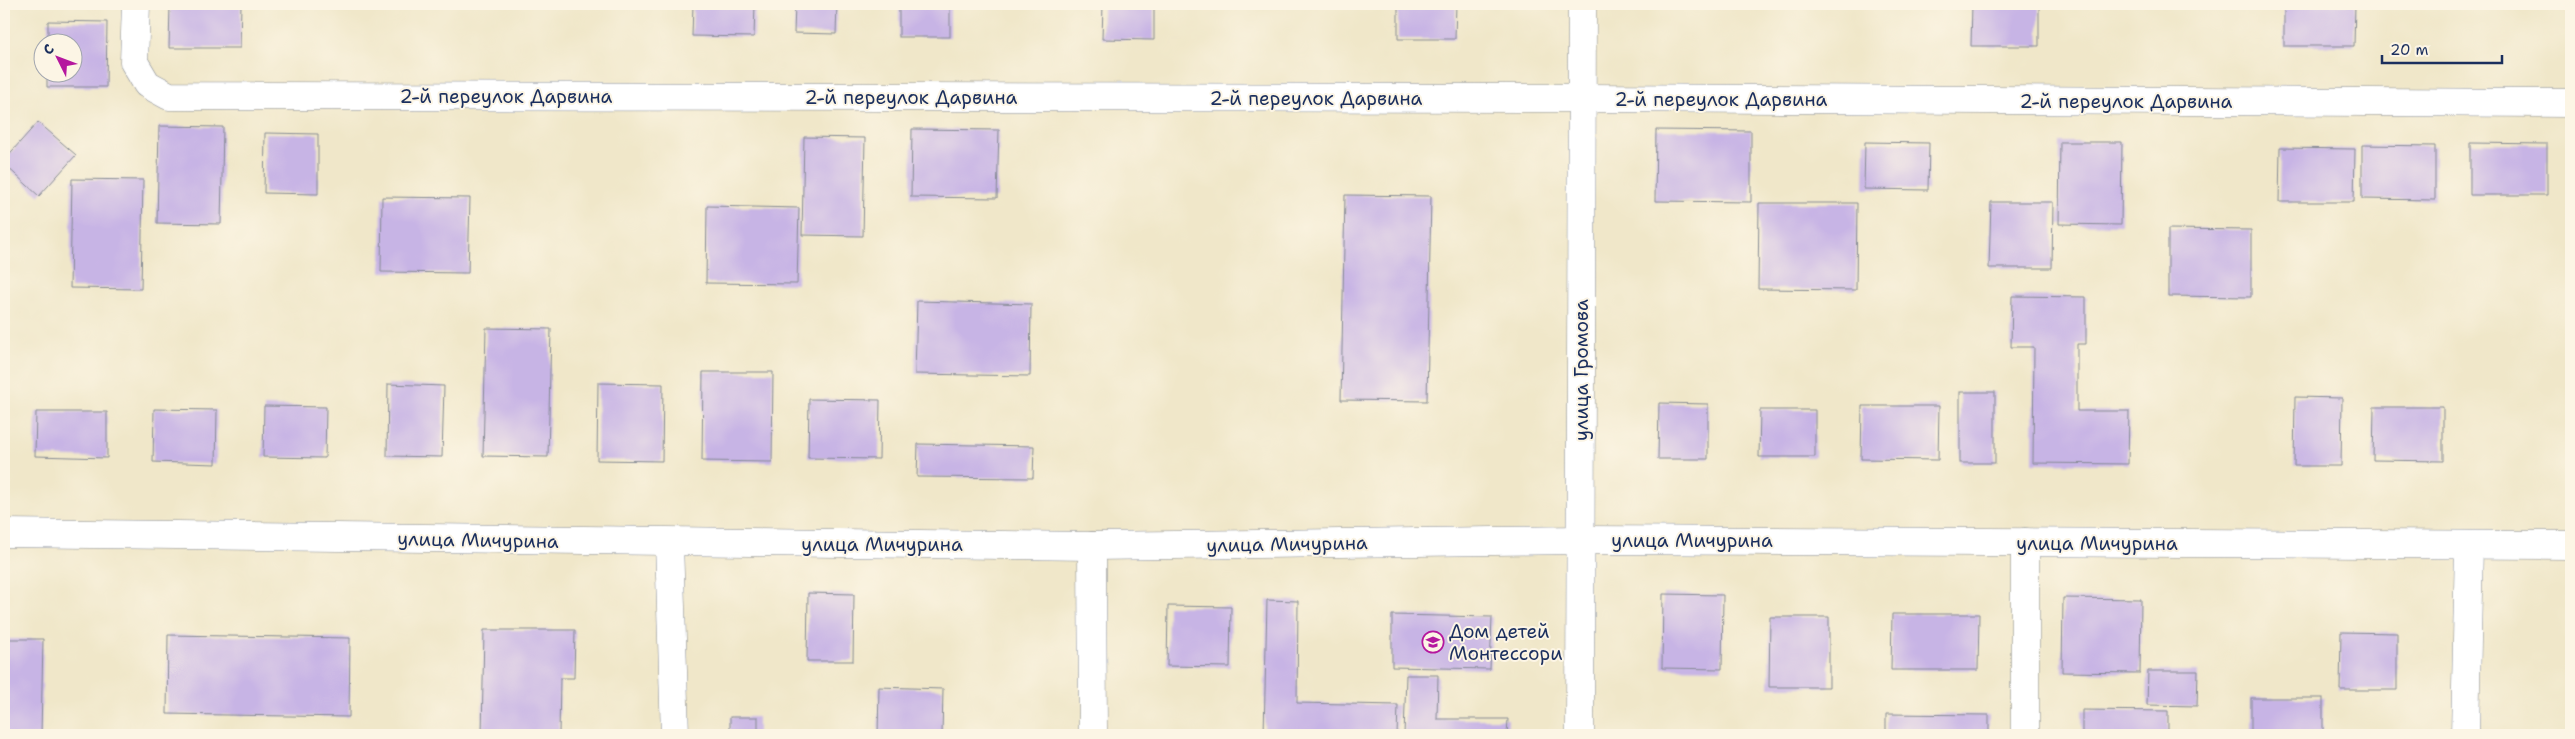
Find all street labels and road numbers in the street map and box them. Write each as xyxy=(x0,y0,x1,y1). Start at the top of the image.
street label: 2-й переулок Дарвина xyxy=(400,84,613,109)
street label: 2-й переулок Дарвина xyxy=(805,85,1018,110)
street label: 2-й переулок Дарвина xyxy=(1210,86,1423,111)
street label: 2-й переулок Дарвина xyxy=(1615,87,1828,112)
street label: 2-й переулок Дарвина xyxy=(2020,89,2233,114)
street label: улица Громова xyxy=(1569,299,1594,441)
street label: улица Мичурина xyxy=(397,526,559,554)
street label: улица Мичурина xyxy=(1611,528,1773,553)
street label: улица Мичурина xyxy=(1206,530,1368,558)
street label: улица Мичурина xyxy=(2016,531,2178,556)
street label: улица Мичурина xyxy=(801,532,963,557)

